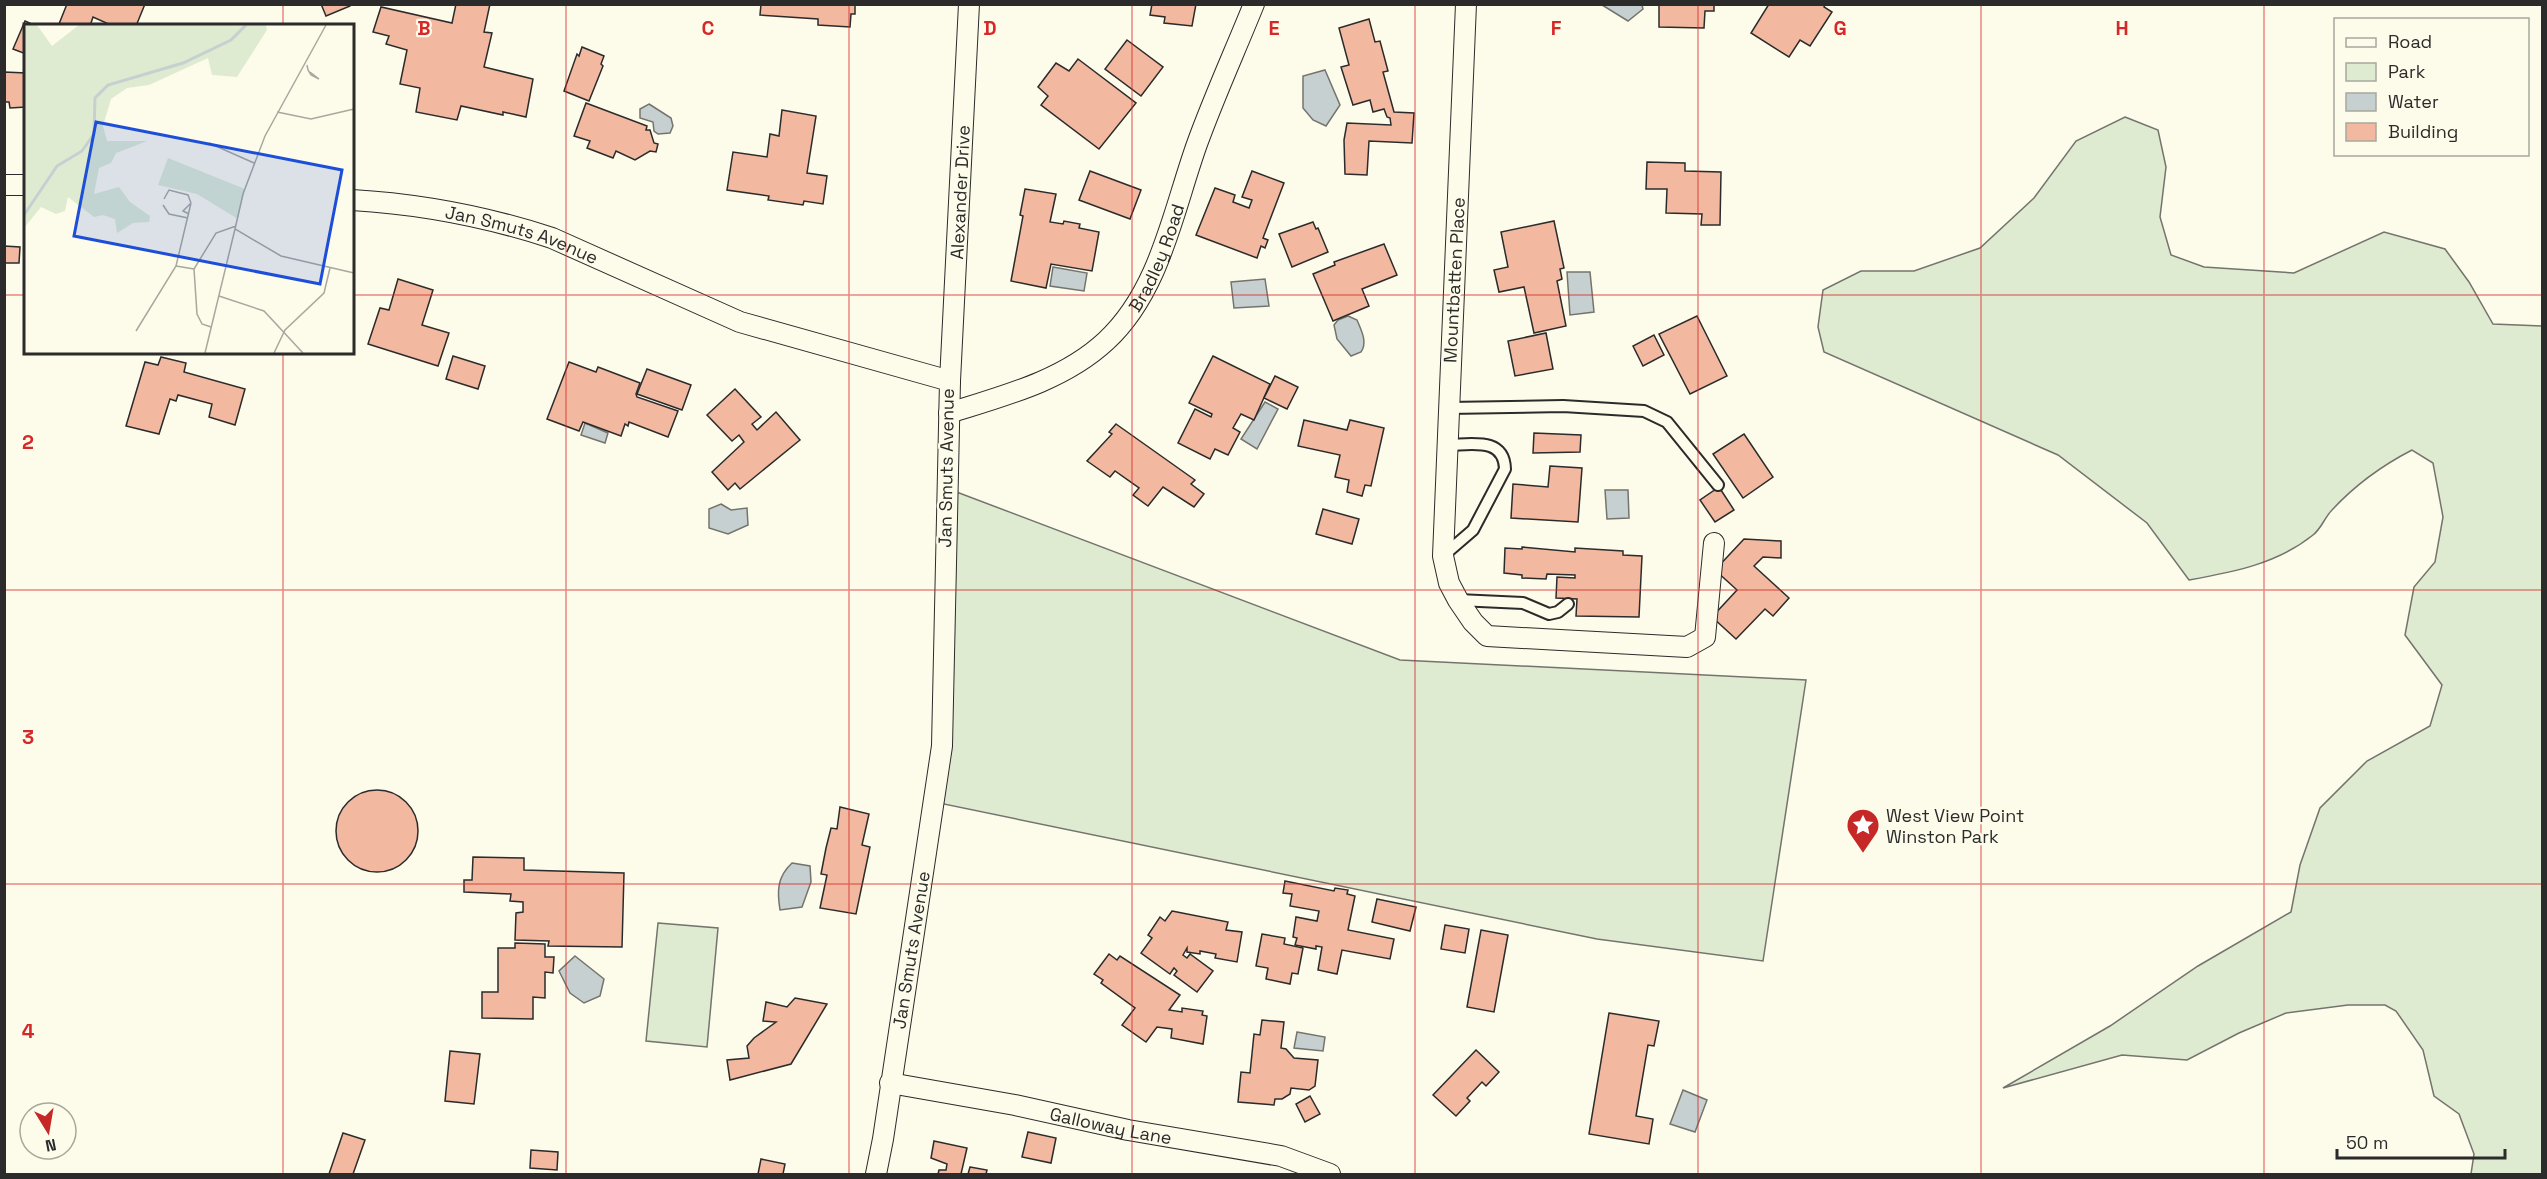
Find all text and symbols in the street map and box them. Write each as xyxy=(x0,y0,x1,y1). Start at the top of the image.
text: B xyxy=(417,15,431,41)
text: C xyxy=(702,15,715,41)
text: D xyxy=(983,15,997,41)
text: E xyxy=(1268,15,1280,41)
text: F xyxy=(1551,15,1562,41)
text: G xyxy=(1833,15,1847,41)
text: H xyxy=(2115,15,2129,41)
legend xyxy=(2334,18,2529,156)
inset map xyxy=(24,24,354,354)
text: Road xyxy=(2388,30,2432,53)
text: Park xyxy=(2388,60,2426,83)
text: Water xyxy=(2388,90,2439,113)
text: Building xyxy=(2388,120,2458,143)
street label: Alexander Drive xyxy=(945,124,974,260)
street label: Mountbatten Place xyxy=(1438,197,1470,363)
street label: Jan Smuts Avenue xyxy=(443,200,602,269)
street label: Bradley Road xyxy=(1123,201,1189,316)
street label: Jan Smuts Avenue xyxy=(933,388,959,548)
text: 2 xyxy=(22,429,34,455)
text: 3 xyxy=(22,724,34,750)
place label: West View Point Winston Park xyxy=(1886,804,2024,848)
place icon: West View Point Winston Park xyxy=(1845,807,1881,854)
street label: Jan Smuts Avenue xyxy=(887,870,935,1030)
text: 4 xyxy=(22,1018,35,1044)
north arrow xyxy=(18,1101,78,1161)
street label: Galloway Lane xyxy=(1048,1102,1174,1149)
scale bar xyxy=(2337,1122,2505,1160)
text: 50 m xyxy=(2346,1131,2388,1154)
text: N xyxy=(43,1134,58,1157)

